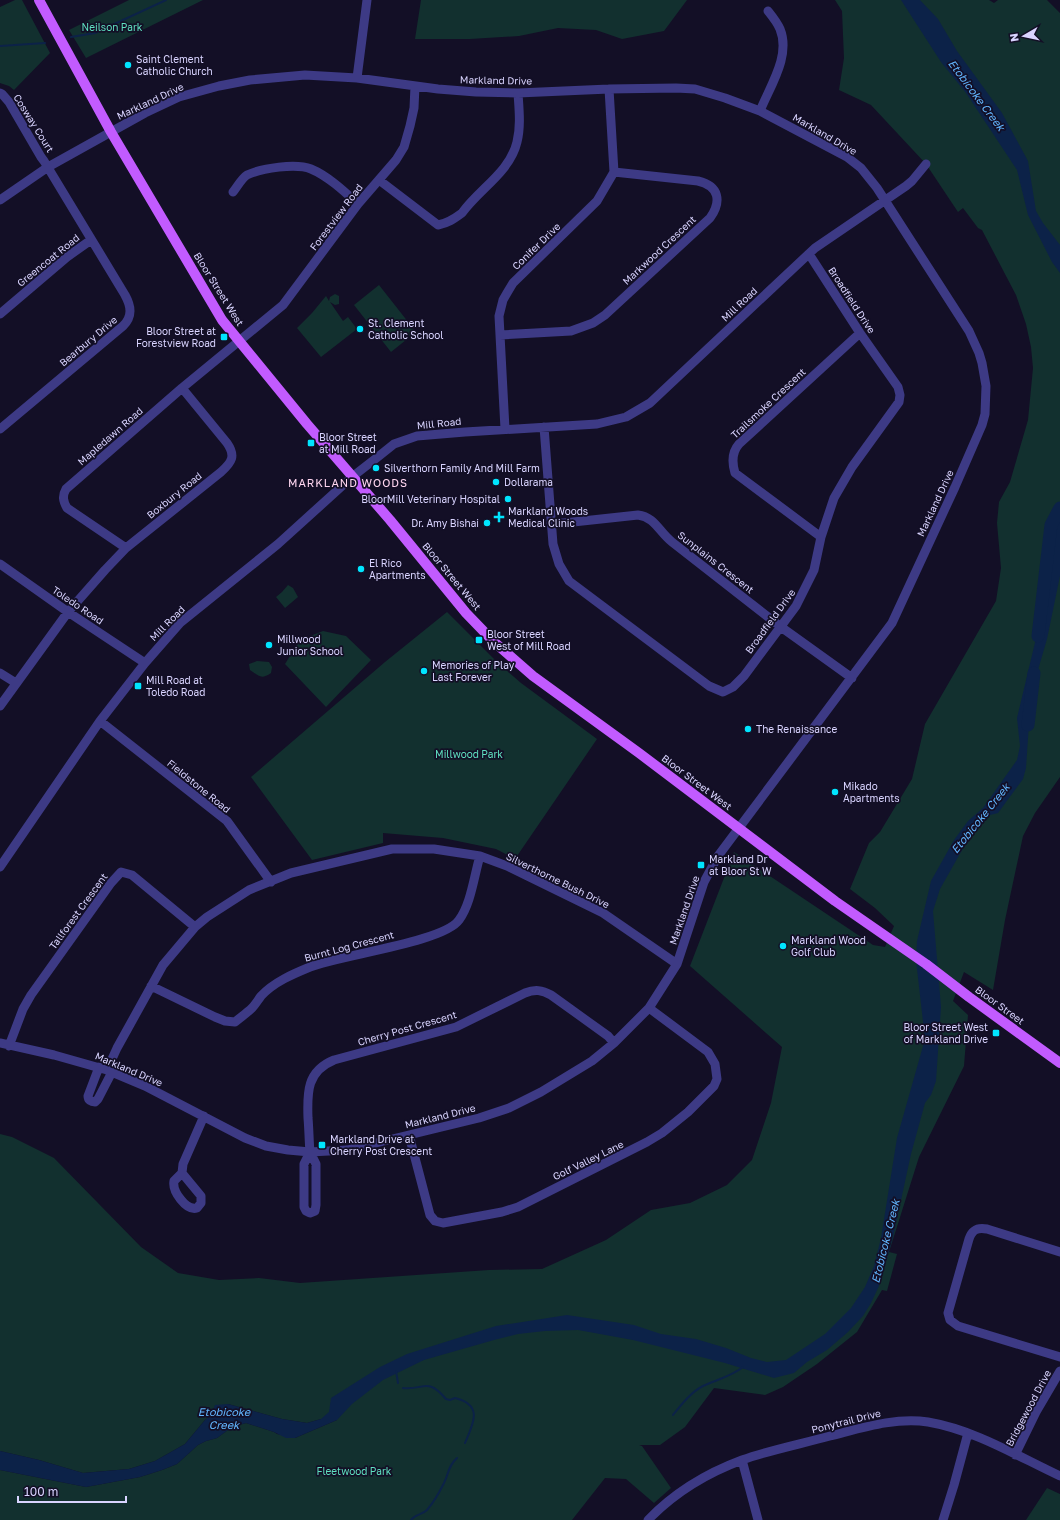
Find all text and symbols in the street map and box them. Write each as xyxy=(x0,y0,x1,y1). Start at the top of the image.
north arrow xyxy=(1004,16,1044,56)
park label: Neilson Park xyxy=(82,21,143,33)
text: N xyxy=(1007,32,1021,43)
place label: Saint Clement Catholic Church xyxy=(136,53,213,77)
water label: Etobicoke Creek xyxy=(946,57,1009,135)
marker: Saint Clement Catholic Church xyxy=(123,60,133,70)
street label: Markland Drive xyxy=(460,73,532,87)
street label: Markland Drive xyxy=(115,80,185,122)
street label: Cosway Court xyxy=(11,92,57,154)
street label: Markland Drive xyxy=(791,111,859,157)
street label: Forestview Road xyxy=(307,181,365,253)
street label: Markwood Crescent xyxy=(620,213,698,287)
street label: Conifer Drive xyxy=(509,220,563,272)
street label: Greencoat Road xyxy=(14,231,82,289)
street label: Bloor Street West xyxy=(191,250,247,328)
street label: Broadfield Drive xyxy=(826,264,878,336)
street label: Mill Road xyxy=(719,284,759,324)
street label: Bearbury Drive xyxy=(57,313,119,369)
place label: St. Clement Catholic School xyxy=(368,317,444,341)
marker: St. Clement Catholic School xyxy=(355,324,365,334)
place label: Bloor Street at Forestview Road xyxy=(136,325,216,349)
marker: Bloor Street at Forestview Road xyxy=(219,332,229,342)
street label: Trailsmoke Crescent xyxy=(728,365,808,441)
street label: Mapledawn Road xyxy=(75,404,145,468)
street label: Mill Road xyxy=(416,415,462,431)
place label: Bloor Street at Mill Road xyxy=(319,431,377,455)
marker: Bloor Street at Mill Road xyxy=(306,438,316,448)
place label: Silverthorn Family And Mill Farm xyxy=(384,462,540,474)
marker: Silverthorn Family And Mill Farm xyxy=(371,463,381,473)
street label: Markland Drive xyxy=(914,468,956,538)
street label: Boxbury Road xyxy=(144,469,204,521)
district label: MARKLAND WOODS xyxy=(288,476,408,489)
place label: Dollarama xyxy=(504,476,553,488)
marker: Dollarama xyxy=(491,477,501,487)
place label: BloorMill Veterinary Hospital xyxy=(361,493,500,505)
marker: BloorMill Veterinary Hospital xyxy=(503,494,513,504)
place label: Markland Woods Medical Clinic xyxy=(508,505,588,529)
marker: Markland Woods Medical Clinic xyxy=(493,511,505,523)
place label: Dr. Amy Bishai xyxy=(411,517,479,529)
marker: Dr. Amy Bishai xyxy=(482,518,492,528)
street label: Sunplains Crescent xyxy=(676,529,756,595)
street label: Bloor Street West xyxy=(420,540,484,612)
place label: El Rico Apartments xyxy=(369,557,426,581)
marker: El Rico Apartments xyxy=(356,564,366,574)
street label: Toledo Road xyxy=(50,583,106,627)
street label: Broadfield Drive xyxy=(743,586,798,656)
street label: Mill Road xyxy=(147,603,187,643)
place label: Bloor Street West of Mill Road xyxy=(487,628,571,652)
place label: Millwood Junior School xyxy=(277,633,343,657)
marker: Bloor Street West of Mill Road xyxy=(474,635,484,645)
marker: Millwood Junior School xyxy=(264,640,274,650)
place label: Memories of Play Last Forever xyxy=(432,659,515,683)
marker: Memories of Play Last Forever xyxy=(419,666,429,676)
place label: Mill Road at Toledo Road xyxy=(146,674,205,698)
marker: Mill Road at Toledo Road xyxy=(133,681,143,691)
place label: The Renaissance xyxy=(756,723,837,735)
marker: The Renaissance xyxy=(743,724,753,734)
park label: Millwood Park xyxy=(435,748,503,760)
street label: Bloor Street West xyxy=(660,752,734,812)
street label: Fieldstone Road xyxy=(165,757,233,815)
water label: Etobicoke Creek xyxy=(948,779,1013,855)
place label: Mikado Apartments xyxy=(843,780,900,804)
marker: Mikado Apartments xyxy=(830,787,840,797)
street label: Silverthorne Bush Drive xyxy=(504,850,612,910)
place label: Markland Dr at Bloor St W xyxy=(709,853,772,877)
marker: Markland Dr at Bloor St W xyxy=(696,860,706,870)
street label: Tallforest Crescent xyxy=(46,871,110,951)
street label: Markland Drive xyxy=(667,874,701,946)
street label: Burnt Log Crescent xyxy=(303,928,395,964)
place label: Markland Wood Golf Club xyxy=(791,934,866,958)
marker: Markland Wood Golf Club xyxy=(778,941,788,951)
street label: Bloor Street xyxy=(973,983,1027,1027)
street label: Cherry Post Crescent xyxy=(356,1008,458,1048)
place label: Bloor Street West of Markland Drive xyxy=(903,1021,988,1045)
marker: Bloor Street West of Markland Drive xyxy=(991,1028,1001,1038)
street label: Markland Drive xyxy=(93,1049,165,1089)
street label: Markland Drive xyxy=(404,1101,477,1131)
place label: Markland Drive at Cherry Post Crescent xyxy=(330,1133,432,1157)
street label: Golf Valley Lane xyxy=(551,1138,626,1182)
marker: Markland Drive at Cherry Post Crescent xyxy=(317,1140,327,1150)
water label: Etobicoke Creek xyxy=(868,1196,902,1284)
street label: Bridgewood Drive xyxy=(1003,1368,1053,1448)
water label: Etobicoke Creek xyxy=(198,1405,252,1431)
street label: Ponytrail Drive xyxy=(810,1407,882,1435)
park label: Fleetwood Park xyxy=(316,1465,392,1477)
scale bar xyxy=(18,1478,126,1504)
text: 100 m xyxy=(24,1484,58,1499)

